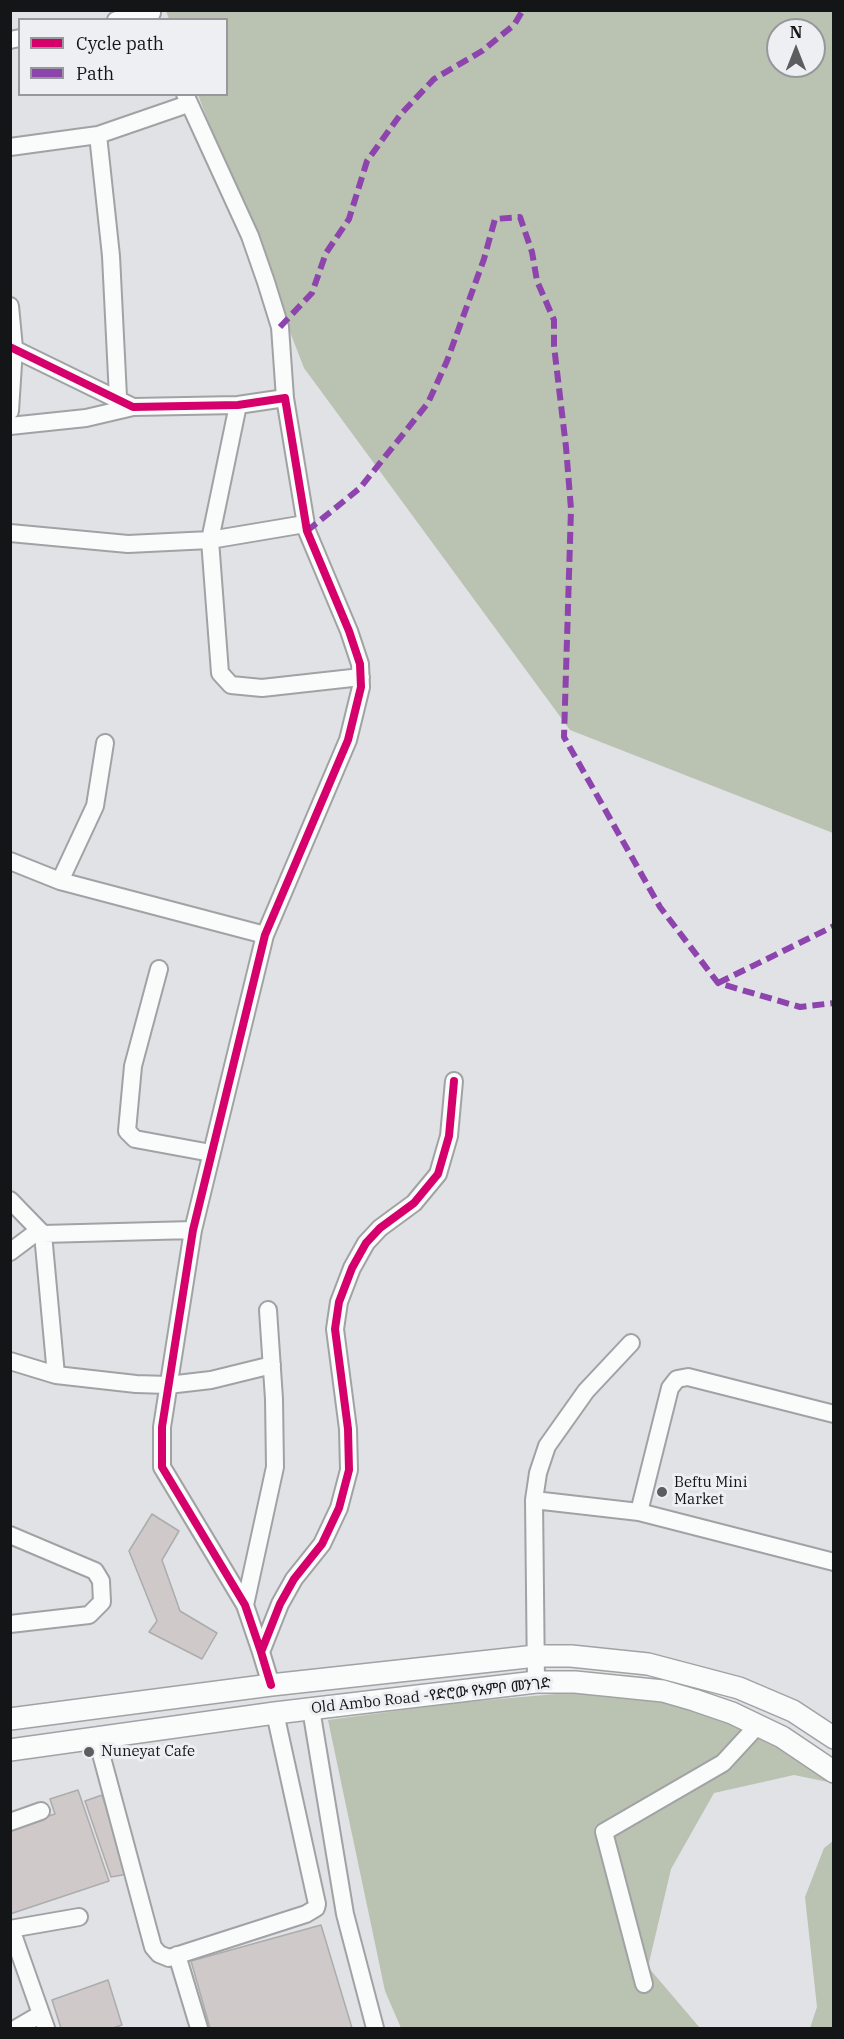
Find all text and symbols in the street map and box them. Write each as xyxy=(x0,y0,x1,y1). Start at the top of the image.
legend xyxy=(18,18,228,96)
north arrow xyxy=(766,18,826,78)
text: N xyxy=(790,22,802,42)
text: Cycle path xyxy=(76,32,164,55)
text: Path xyxy=(76,62,114,85)
place label: Beftu Mini Market xyxy=(674,1474,747,1509)
marker: Beftu Mini Market xyxy=(655,1485,669,1499)
street label: Old Ambo Road -የድሮው የአምቦ መንገድ xyxy=(310,1674,552,1718)
place label: Nuneyat Cafe xyxy=(101,1743,195,1761)
marker: Nuneyat Cafe xyxy=(82,1745,96,1759)

